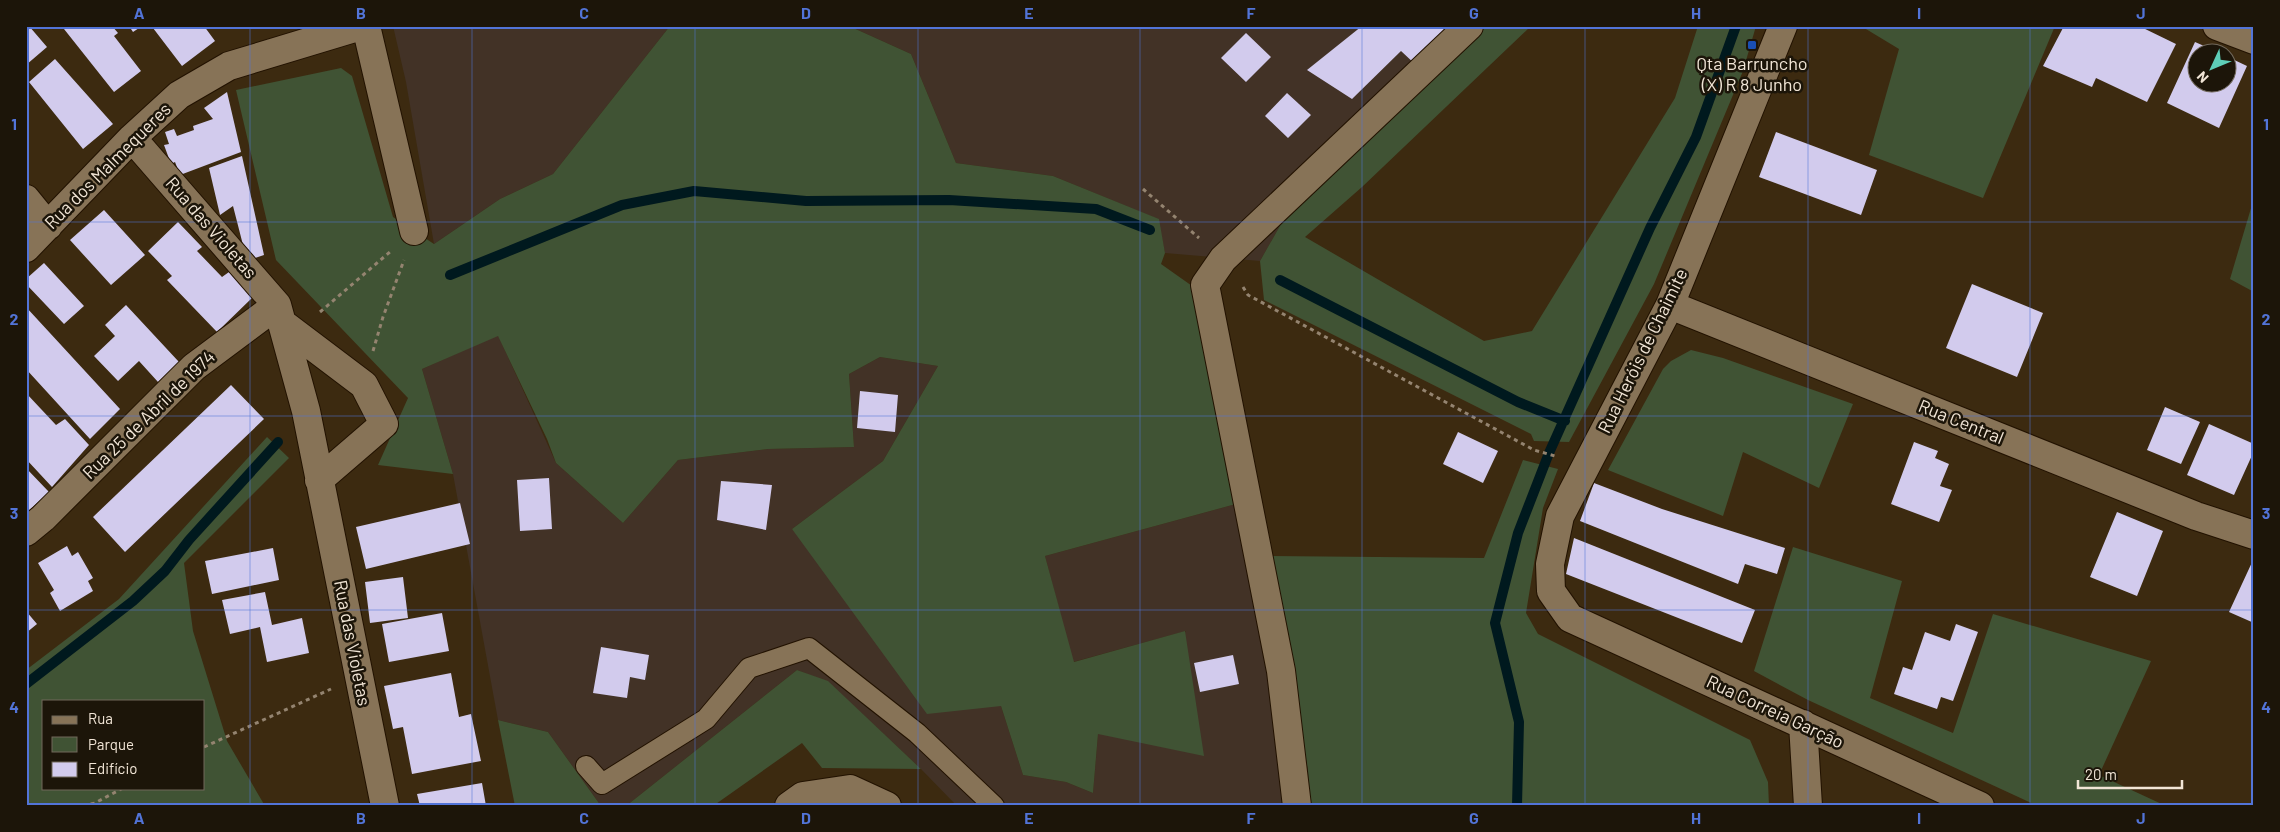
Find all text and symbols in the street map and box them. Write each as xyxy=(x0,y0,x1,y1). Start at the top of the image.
text: A xyxy=(134,3,145,22)
text: B xyxy=(356,3,366,22)
text: C xyxy=(579,3,589,22)
text: D xyxy=(801,3,811,22)
text: E xyxy=(1024,3,1034,22)
text: F xyxy=(1247,3,1256,22)
text: G xyxy=(1469,3,1479,22)
text: H xyxy=(1691,3,1701,22)
text: I xyxy=(1917,3,1921,22)
text: J xyxy=(2136,3,2146,22)
marker: Qta Barruncho (X) R 8 Junho xyxy=(1746,39,1758,51)
north arrow xyxy=(2188,42,2238,92)
place label: Qta Barruncho (X) R 8 Junho xyxy=(1696,52,1808,95)
text: N xyxy=(2193,68,2212,87)
street label: Rua dos Malmequeres xyxy=(40,98,175,233)
text: 1 xyxy=(11,114,17,133)
text: 1 xyxy=(2263,114,2269,133)
street label: Rua das Violetas xyxy=(162,172,262,283)
street label: Rua Heróis de Chaimite xyxy=(1593,265,1692,437)
text: 2 xyxy=(10,309,19,328)
text: 2 xyxy=(2262,309,2271,328)
street label: Rua 25 de Abril de 1974 xyxy=(77,345,219,483)
street label: Rua Central xyxy=(1915,394,2007,448)
text: 3 xyxy=(10,503,18,522)
text: 3 xyxy=(2262,503,2270,522)
street label: Rua das Violetas xyxy=(330,578,376,708)
street label: Rua Correia Garção xyxy=(1703,670,1848,753)
text: 4 xyxy=(9,697,19,716)
text: 4 xyxy=(2261,697,2271,716)
legend xyxy=(42,700,205,790)
text: Rua xyxy=(88,709,113,727)
text: Parque xyxy=(88,735,134,753)
scale bar xyxy=(2078,757,2181,789)
text: Edifício xyxy=(88,759,137,777)
text: 20 m xyxy=(2085,765,2117,783)
text: A xyxy=(134,808,145,827)
text: B xyxy=(356,808,366,827)
text: C xyxy=(579,808,589,827)
text: D xyxy=(801,808,811,827)
text: E xyxy=(1024,808,1034,827)
text: F xyxy=(1247,808,1256,827)
text: G xyxy=(1469,808,1479,827)
text: H xyxy=(1691,808,1701,827)
text: I xyxy=(1917,808,1921,827)
text: J xyxy=(2136,808,2146,827)

